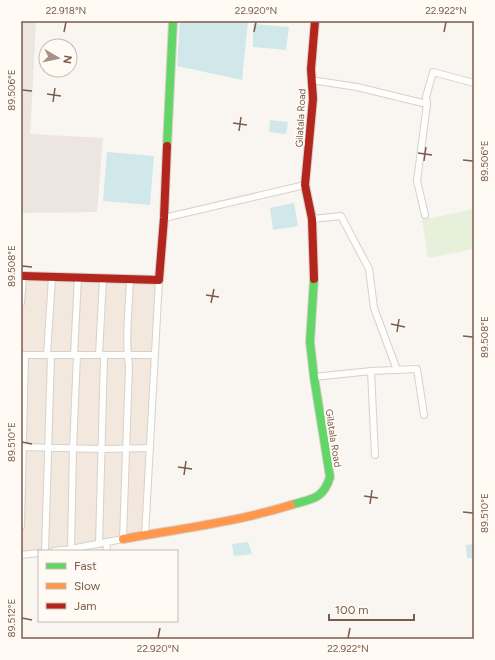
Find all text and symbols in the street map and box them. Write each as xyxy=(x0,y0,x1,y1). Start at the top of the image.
text: 22.918°N xyxy=(46,4,86,17)
text: 22.920°N xyxy=(235,4,277,17)
text: 22.922°N xyxy=(425,4,467,17)
north arrow xyxy=(38,38,78,78)
text: N xyxy=(60,54,74,65)
text: 89.506°E xyxy=(5,69,18,111)
street label: Gilatala Road xyxy=(292,88,309,148)
text: 89.506°E xyxy=(478,140,491,182)
text: 89.508°E xyxy=(5,245,18,287)
text: 89.508°E xyxy=(478,316,491,358)
street label: Gilatala Road xyxy=(322,408,345,468)
text: 89.510°E xyxy=(5,422,18,462)
text: 89.510°E xyxy=(478,493,491,533)
legend xyxy=(38,550,178,622)
text: Fast xyxy=(74,559,97,573)
text: Slow xyxy=(74,579,101,593)
scale bar xyxy=(329,596,414,622)
text: 89.512°E xyxy=(5,598,18,637)
text: Jam xyxy=(74,599,97,613)
text: 100 m xyxy=(335,603,369,617)
text: 22.920°N xyxy=(137,642,179,655)
text: 22.922°N xyxy=(327,642,369,655)

